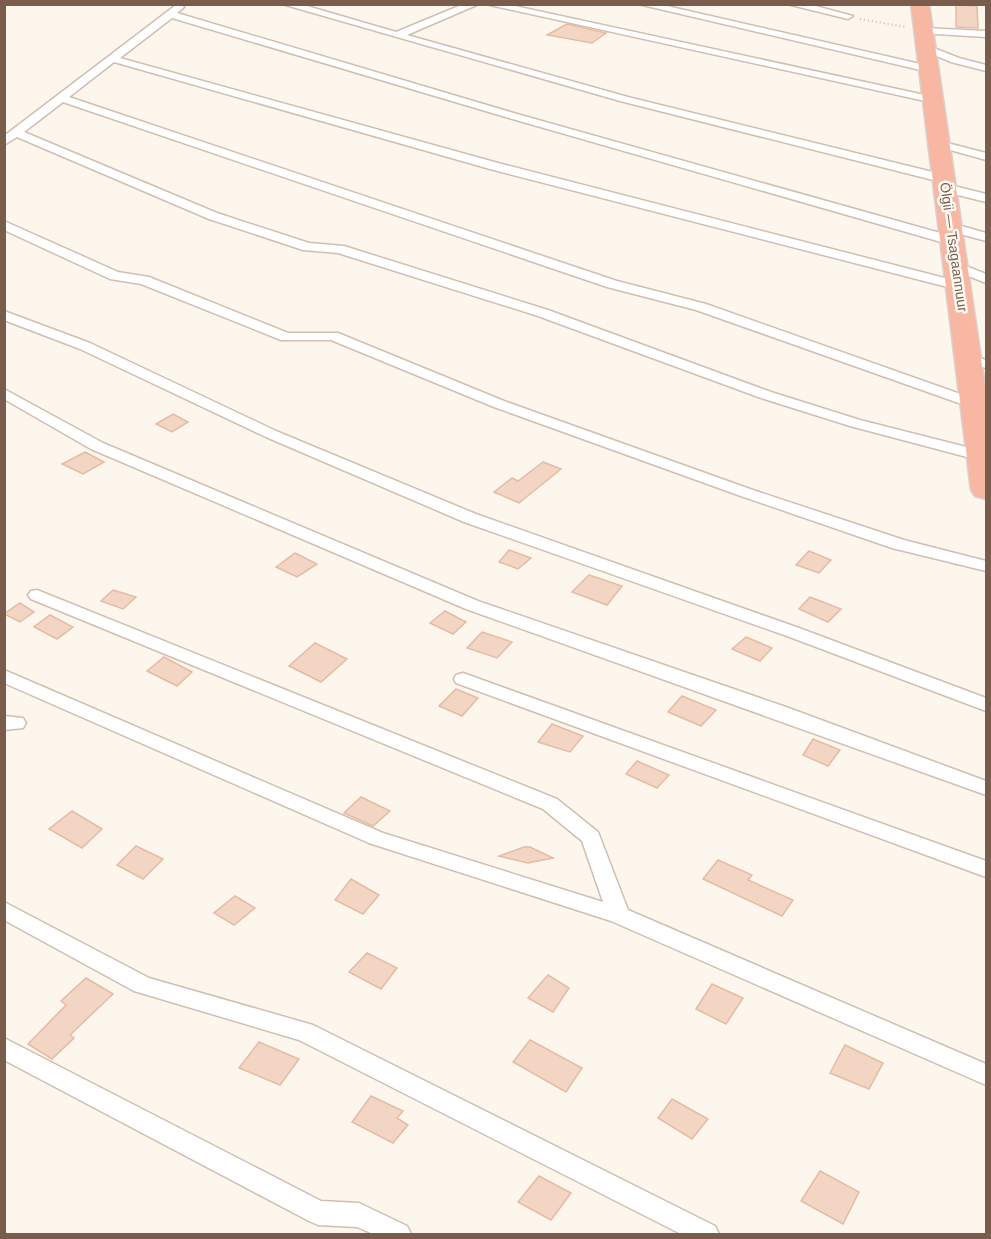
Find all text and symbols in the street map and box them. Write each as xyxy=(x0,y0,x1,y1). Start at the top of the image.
street label: Ölgii — Tsagaannuur xyxy=(937,181,972,313)

